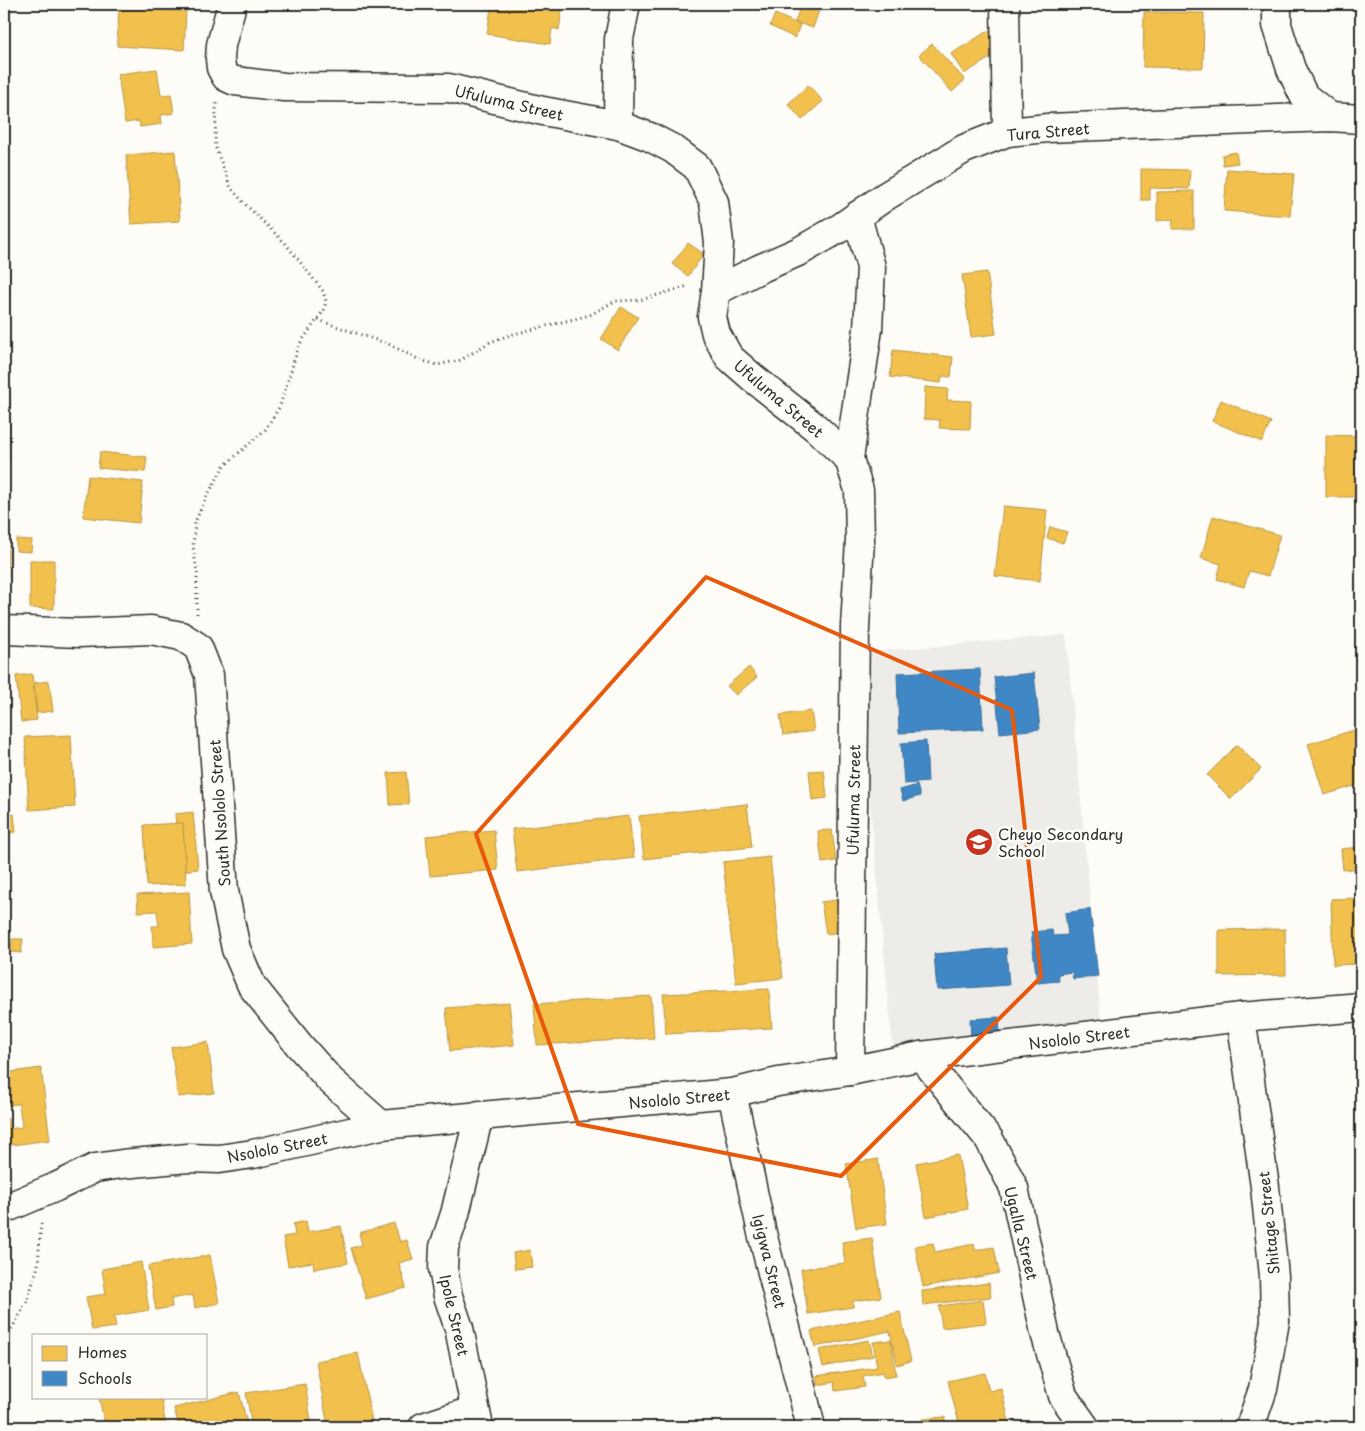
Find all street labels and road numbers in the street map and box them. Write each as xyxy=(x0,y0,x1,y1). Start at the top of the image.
street label: Ufuluma Street xyxy=(452,78,566,126)
street label: Tura Street xyxy=(1006,116,1090,146)
street label: Ufuluma Street xyxy=(729,353,829,443)
street label: South Nsololo Street xyxy=(202,739,236,887)
street label: Ufuluma Street xyxy=(841,744,865,856)
street label: Nsololo Street xyxy=(1027,1019,1131,1055)
street label: Nsololo Street xyxy=(627,1082,731,1114)
street label: Nsololo Street xyxy=(225,1126,329,1168)
street label: Shitage Street xyxy=(1251,1170,1285,1276)
street label: Ugalla Street xyxy=(999,1184,1045,1282)
street label: Igigwa Street xyxy=(747,1212,793,1310)
street label: Ipole Street xyxy=(434,1272,476,1358)

